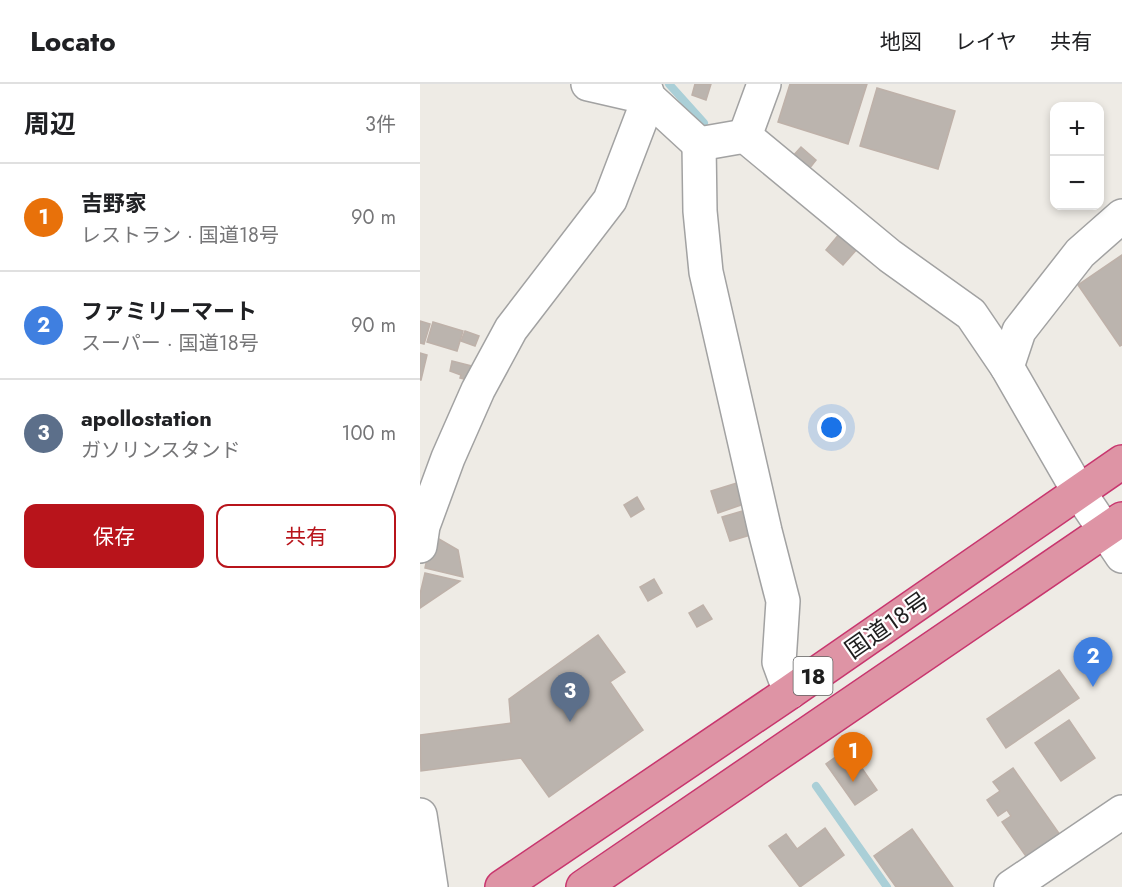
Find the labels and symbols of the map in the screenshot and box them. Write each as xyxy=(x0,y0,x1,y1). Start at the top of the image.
your location xyxy=(817,413,846,442)
street label: 国道18号 xyxy=(838,583,936,667)
pin: 2 xyxy=(1074,638,1112,687)
road number: 18 xyxy=(794,657,832,695)
pin: 3 xyxy=(550,672,590,722)
pin: 1 xyxy=(834,732,872,782)

